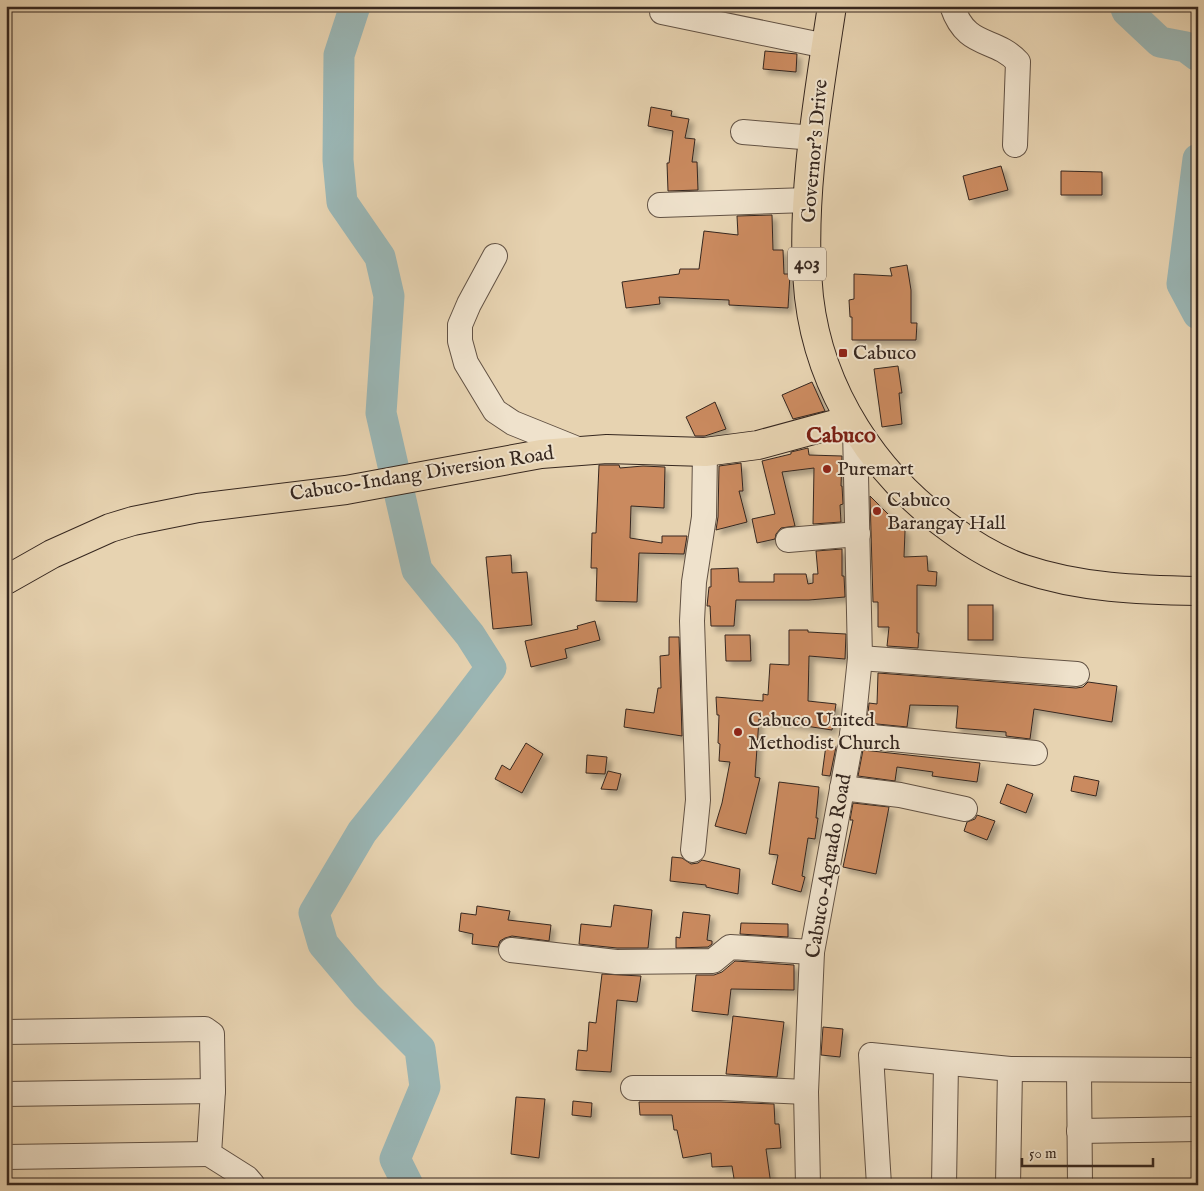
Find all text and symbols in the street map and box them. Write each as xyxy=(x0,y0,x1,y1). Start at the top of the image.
street label: Governor's Drive xyxy=(796,78,834,224)
road number: 403 xyxy=(788,248,826,280)
place label: Cabuco xyxy=(853,341,916,366)
marker: Cabuco xyxy=(837,347,849,359)
district label: Cabuco xyxy=(806,422,876,450)
street label: Cabuco-Indang Diversion Road xyxy=(288,441,556,507)
place label: Puremart xyxy=(837,457,914,482)
marker: Puremart xyxy=(821,463,833,475)
place label: Cabuco Barangay Hall xyxy=(887,488,1006,536)
marker: Cabuco Barangay Hall xyxy=(871,505,883,517)
place label: Cabuco United Methodist Church xyxy=(748,708,900,756)
marker: Cabuco United Methodist Church xyxy=(732,726,744,738)
street label: Cabuco-Aguado Road xyxy=(800,771,858,960)
scale bar xyxy=(1022,1136,1153,1168)
text: 50 m xyxy=(1029,1144,1057,1163)

